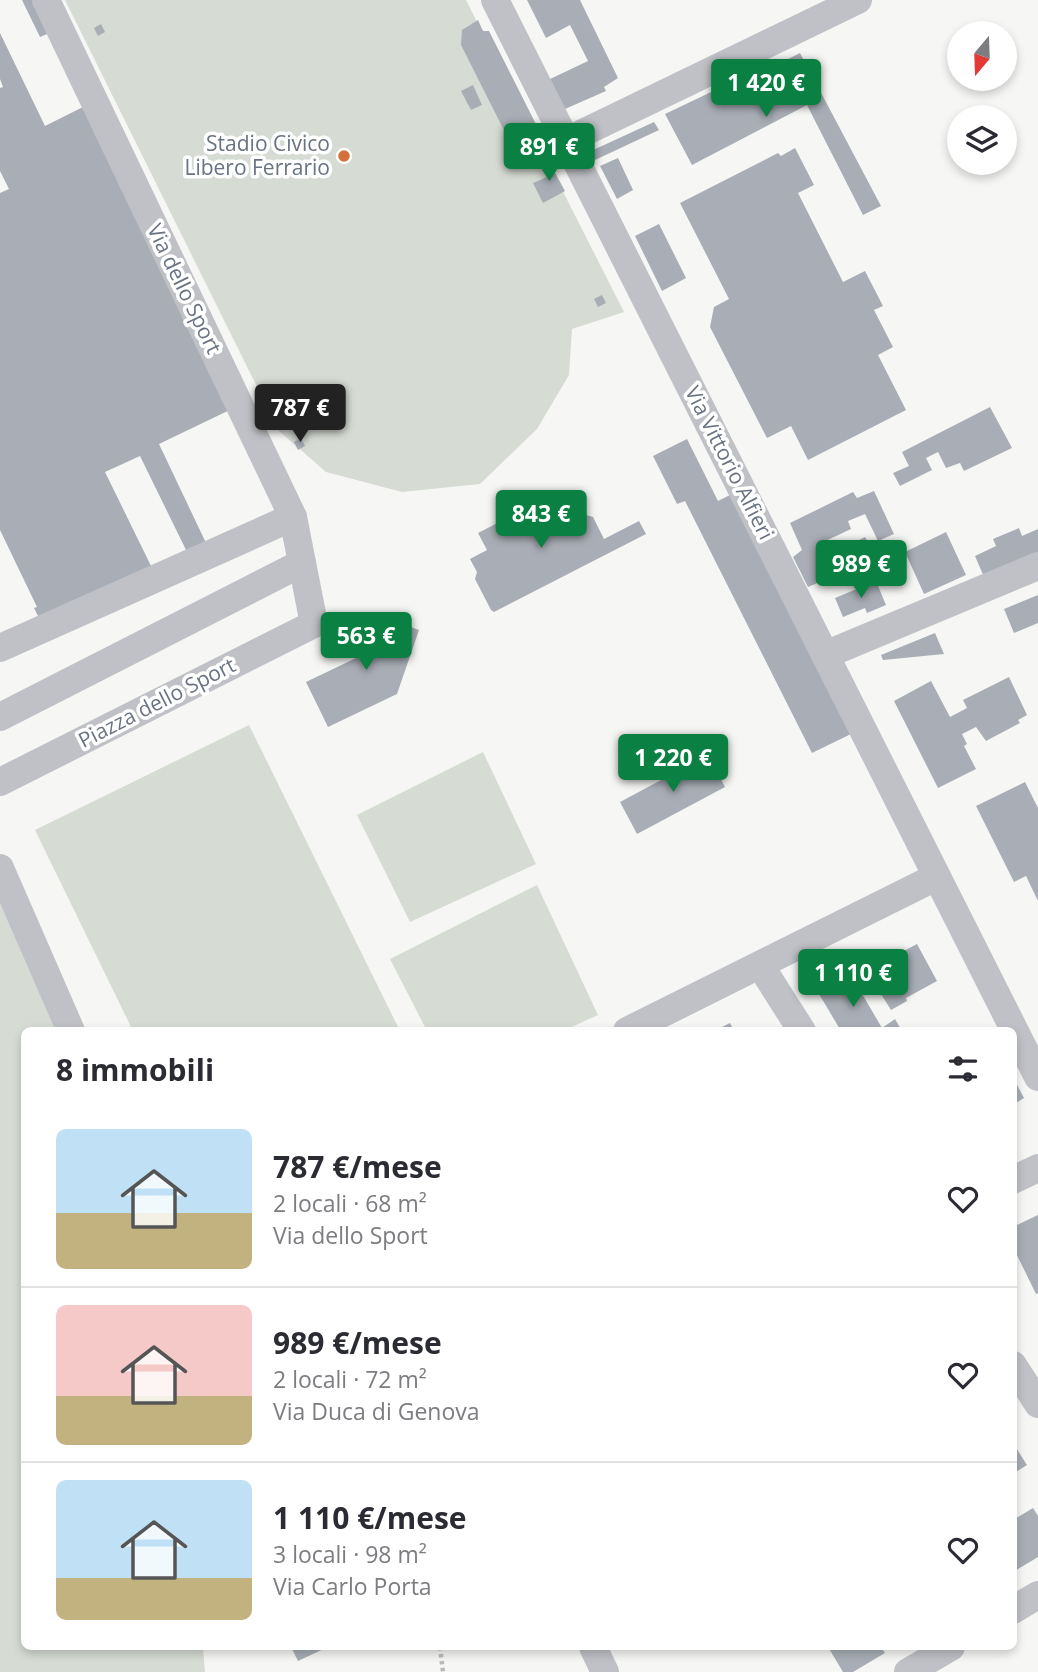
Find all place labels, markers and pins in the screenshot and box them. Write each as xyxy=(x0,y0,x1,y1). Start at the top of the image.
pin: 1 420 € xyxy=(701,60,831,119)
pin: 891 € xyxy=(500,124,598,183)
place label: Stadio Civico Libero Ferrario xyxy=(184,129,330,181)
marker: Stadio Civico Libero Ferrario xyxy=(336,148,352,164)
pin: 787 € xyxy=(251,384,349,444)
pin: 843 € xyxy=(492,490,590,550)
pin: 989 € xyxy=(812,540,910,600)
pin: 563 € xyxy=(317,612,415,672)
pin: 1 220 € xyxy=(608,734,738,794)
pin: 1 110 € xyxy=(788,950,918,1009)

